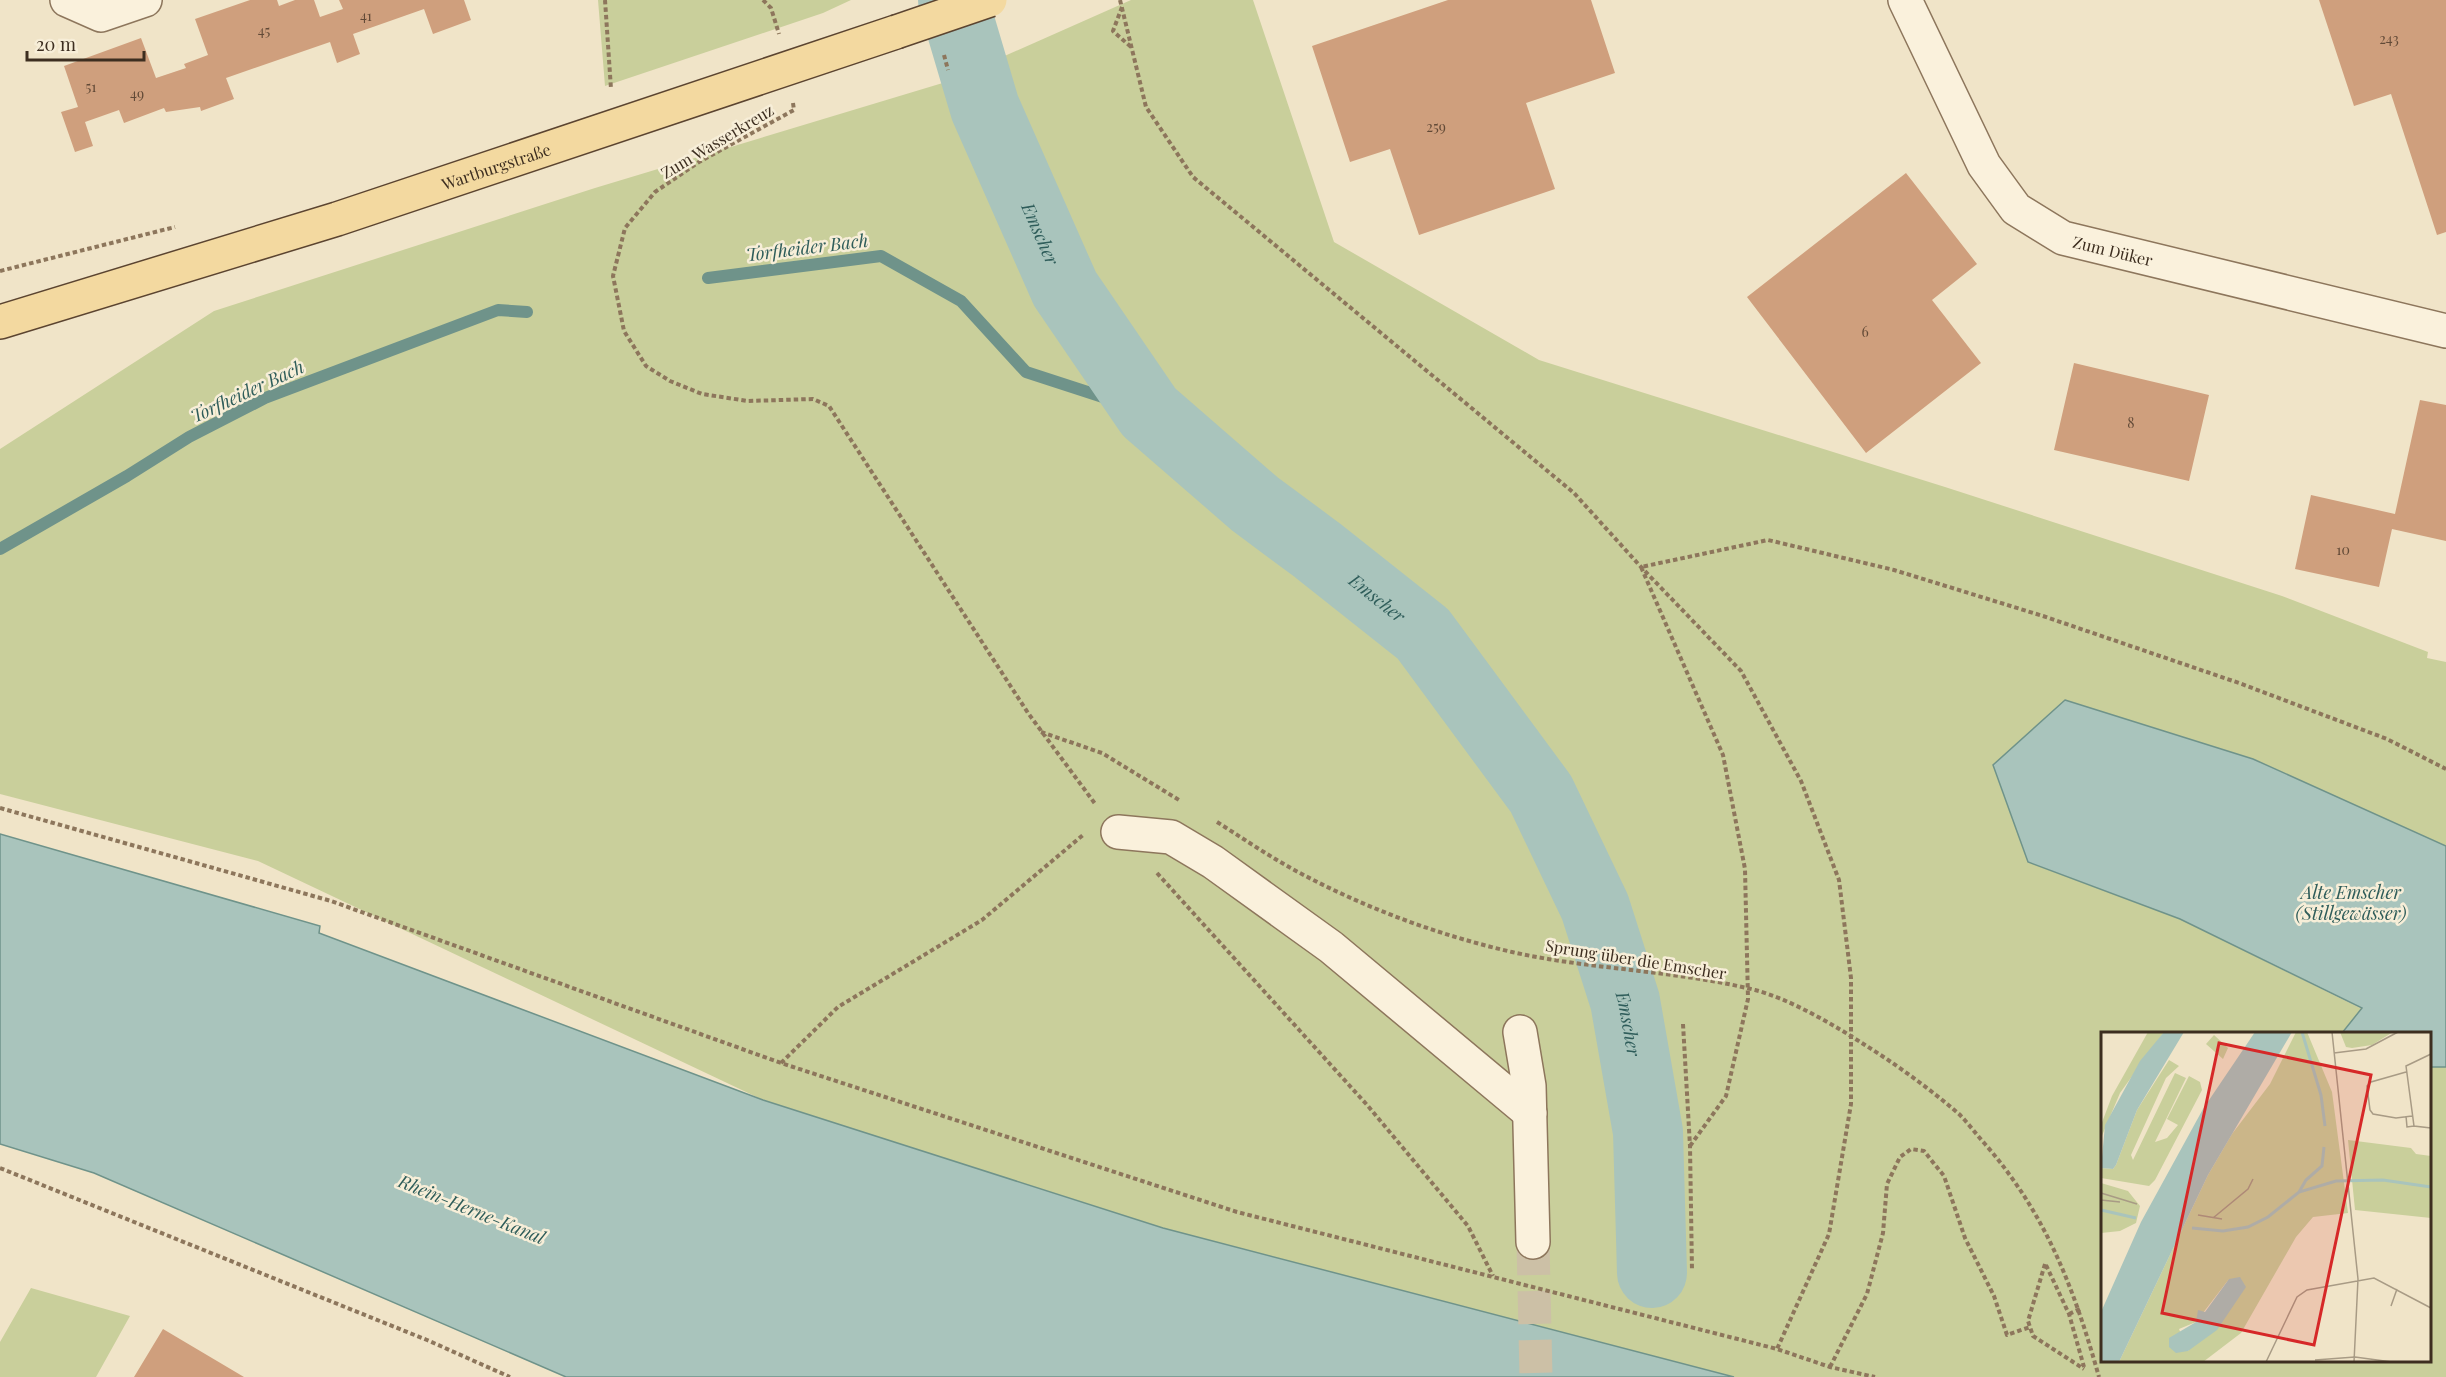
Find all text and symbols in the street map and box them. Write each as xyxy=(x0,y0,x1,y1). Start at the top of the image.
house number: 41 xyxy=(360,6,372,25)
house number: 45 xyxy=(258,21,271,40)
scale bar xyxy=(27,24,144,62)
house number: 243 xyxy=(2379,29,2399,48)
text: 20 m xyxy=(36,32,76,56)
house number: 51 xyxy=(86,77,97,96)
house number: 49 xyxy=(130,84,144,103)
street label: Zum Wasserkreuz xyxy=(657,99,778,183)
house number: 259 xyxy=(1426,117,1446,136)
street label: Wartburgstraße xyxy=(438,138,553,194)
water label: Emscher xyxy=(1016,198,1065,270)
water label: Torfheider Bach xyxy=(745,228,869,266)
street label: Zum Düker xyxy=(2071,230,2155,270)
house number: 6 xyxy=(1861,322,1869,341)
water label: Torfheider Bach xyxy=(186,354,308,428)
house number: 8 xyxy=(2127,413,2135,432)
house number: 10 xyxy=(2336,540,2350,559)
water label: Emscher xyxy=(1344,568,1411,628)
water label: Alte Emscher (Stillgewässer) xyxy=(2296,880,2406,925)
street label: Sprung über die Emscher xyxy=(1544,934,1728,984)
water label: Emscher xyxy=(1610,987,1647,1059)
inset map xyxy=(2101,1032,2431,1362)
water label: Rhein-Herne-Kanal xyxy=(394,1168,550,1250)

